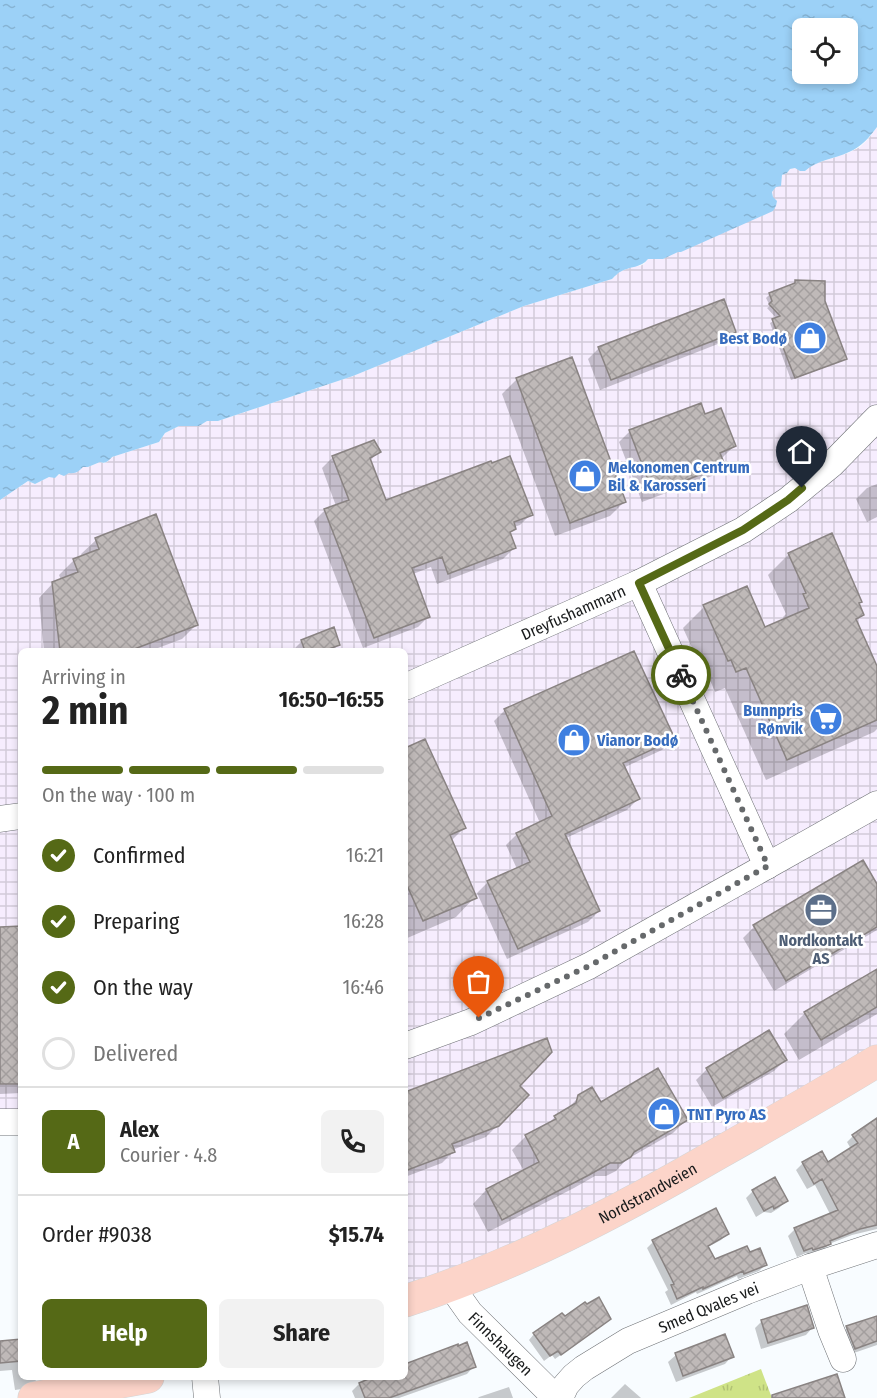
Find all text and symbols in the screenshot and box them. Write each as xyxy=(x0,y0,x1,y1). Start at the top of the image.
map controls xyxy=(792,18,858,84)
button: locate xyxy=(792,18,858,84)
shop icon: Best Bodø xyxy=(792,320,828,356)
place label: Best Bodø xyxy=(719,329,787,348)
pin xyxy=(776,426,827,488)
icon: home xyxy=(785,435,818,468)
shop icon: Mekonomen Centrum Bil & Karosseri xyxy=(567,458,603,494)
place label: Mekonomen Centrum Bil & Karosseri xyxy=(608,458,750,495)
street label: Dreyfushammarn xyxy=(518,581,628,644)
courier xyxy=(651,645,711,705)
icon: bike xyxy=(665,659,698,692)
text: Arriving in xyxy=(42,665,126,689)
text: 16:50–16:55 xyxy=(279,686,384,713)
text: 2 min xyxy=(42,688,128,734)
place label: Bunnpris Rønvik xyxy=(743,701,804,738)
supermarket icon: Bunnpris Rønvik xyxy=(808,701,844,737)
shop icon: Vianor Bodø xyxy=(556,722,592,758)
place label: Vianor Bodø xyxy=(596,731,679,750)
text: On the way · 100 m xyxy=(42,783,195,807)
icon: check xyxy=(42,839,75,872)
text: Confirmed xyxy=(93,842,186,869)
text: 16:21 xyxy=(346,843,384,867)
office icon: Nordkontakt AS xyxy=(803,892,839,928)
icon: check xyxy=(42,905,75,938)
text: Preparing xyxy=(93,908,179,935)
text: 16:28 xyxy=(343,909,384,933)
place label: Nordkontakt AS xyxy=(779,931,864,968)
pin xyxy=(453,956,504,1018)
icon: bag xyxy=(462,965,495,998)
icon: check xyxy=(42,971,75,1004)
text: On the way xyxy=(93,974,193,1001)
text: 16:46 xyxy=(343,975,384,999)
text: Delivered xyxy=(93,1040,178,1067)
shop icon: TNT Pyro AS xyxy=(646,1096,682,1132)
place label: TNT Pyro AS xyxy=(687,1105,766,1124)
button: phone xyxy=(321,1110,384,1173)
text: Alex xyxy=(120,1116,159,1143)
text: A xyxy=(68,1128,79,1155)
text: Courier · 4.8 xyxy=(120,1143,217,1167)
street label: Nordstrandveien xyxy=(595,1158,700,1227)
text: Order #9038 xyxy=(42,1221,152,1248)
text: $15.74 xyxy=(329,1221,384,1248)
street label: Smed Qvales vei xyxy=(655,1278,761,1337)
button: Help xyxy=(42,1299,207,1368)
button: Share xyxy=(219,1299,384,1368)
street label: Finnshaugen xyxy=(465,1308,537,1379)

